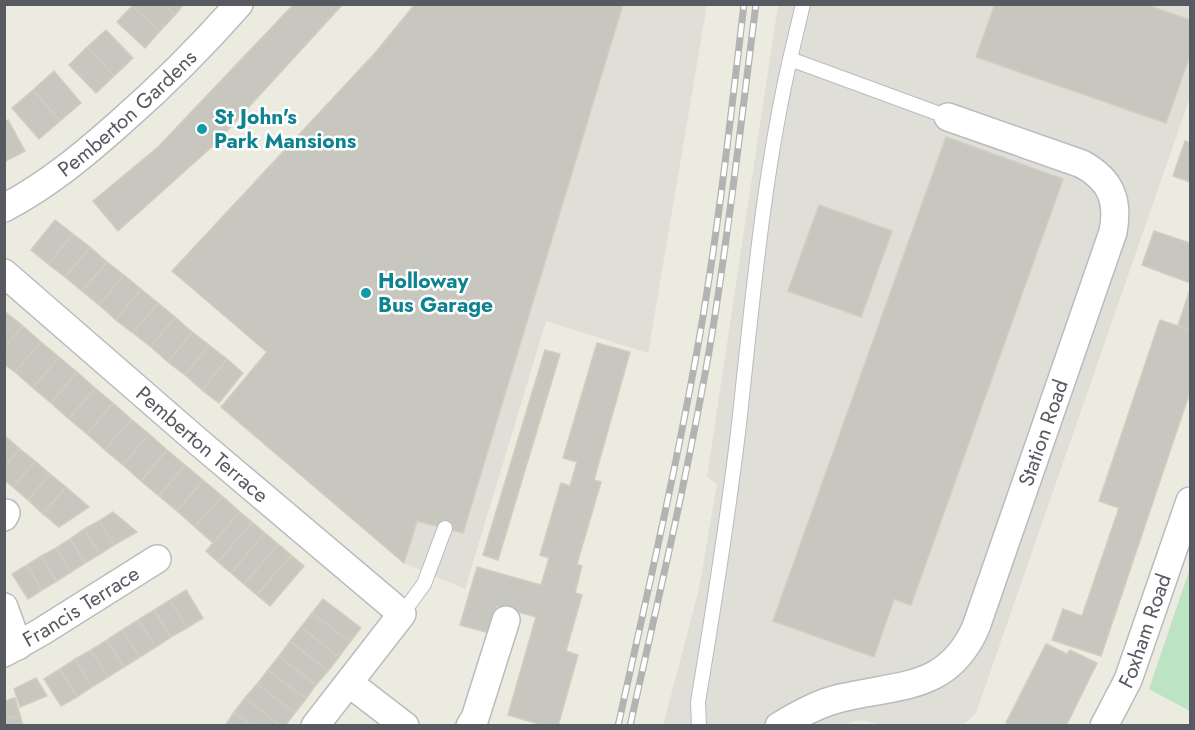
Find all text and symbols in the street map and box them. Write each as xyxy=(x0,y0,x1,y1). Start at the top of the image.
street label: Pemberton Gardens xyxy=(52,43,204,184)
place label: St John's Park Mansions xyxy=(214,102,357,156)
marker: St John's Park Mansions xyxy=(195,122,209,136)
place label: Holloway Bus Garage xyxy=(378,266,493,320)
marker: Holloway Bus Garage xyxy=(359,286,373,300)
street label: Station Road xyxy=(1011,375,1076,490)
street label: Pemberton Terrace xyxy=(129,379,275,510)
street label: Francis Terrace xyxy=(17,559,145,654)
street label: Foxham Road xyxy=(1111,570,1179,693)

